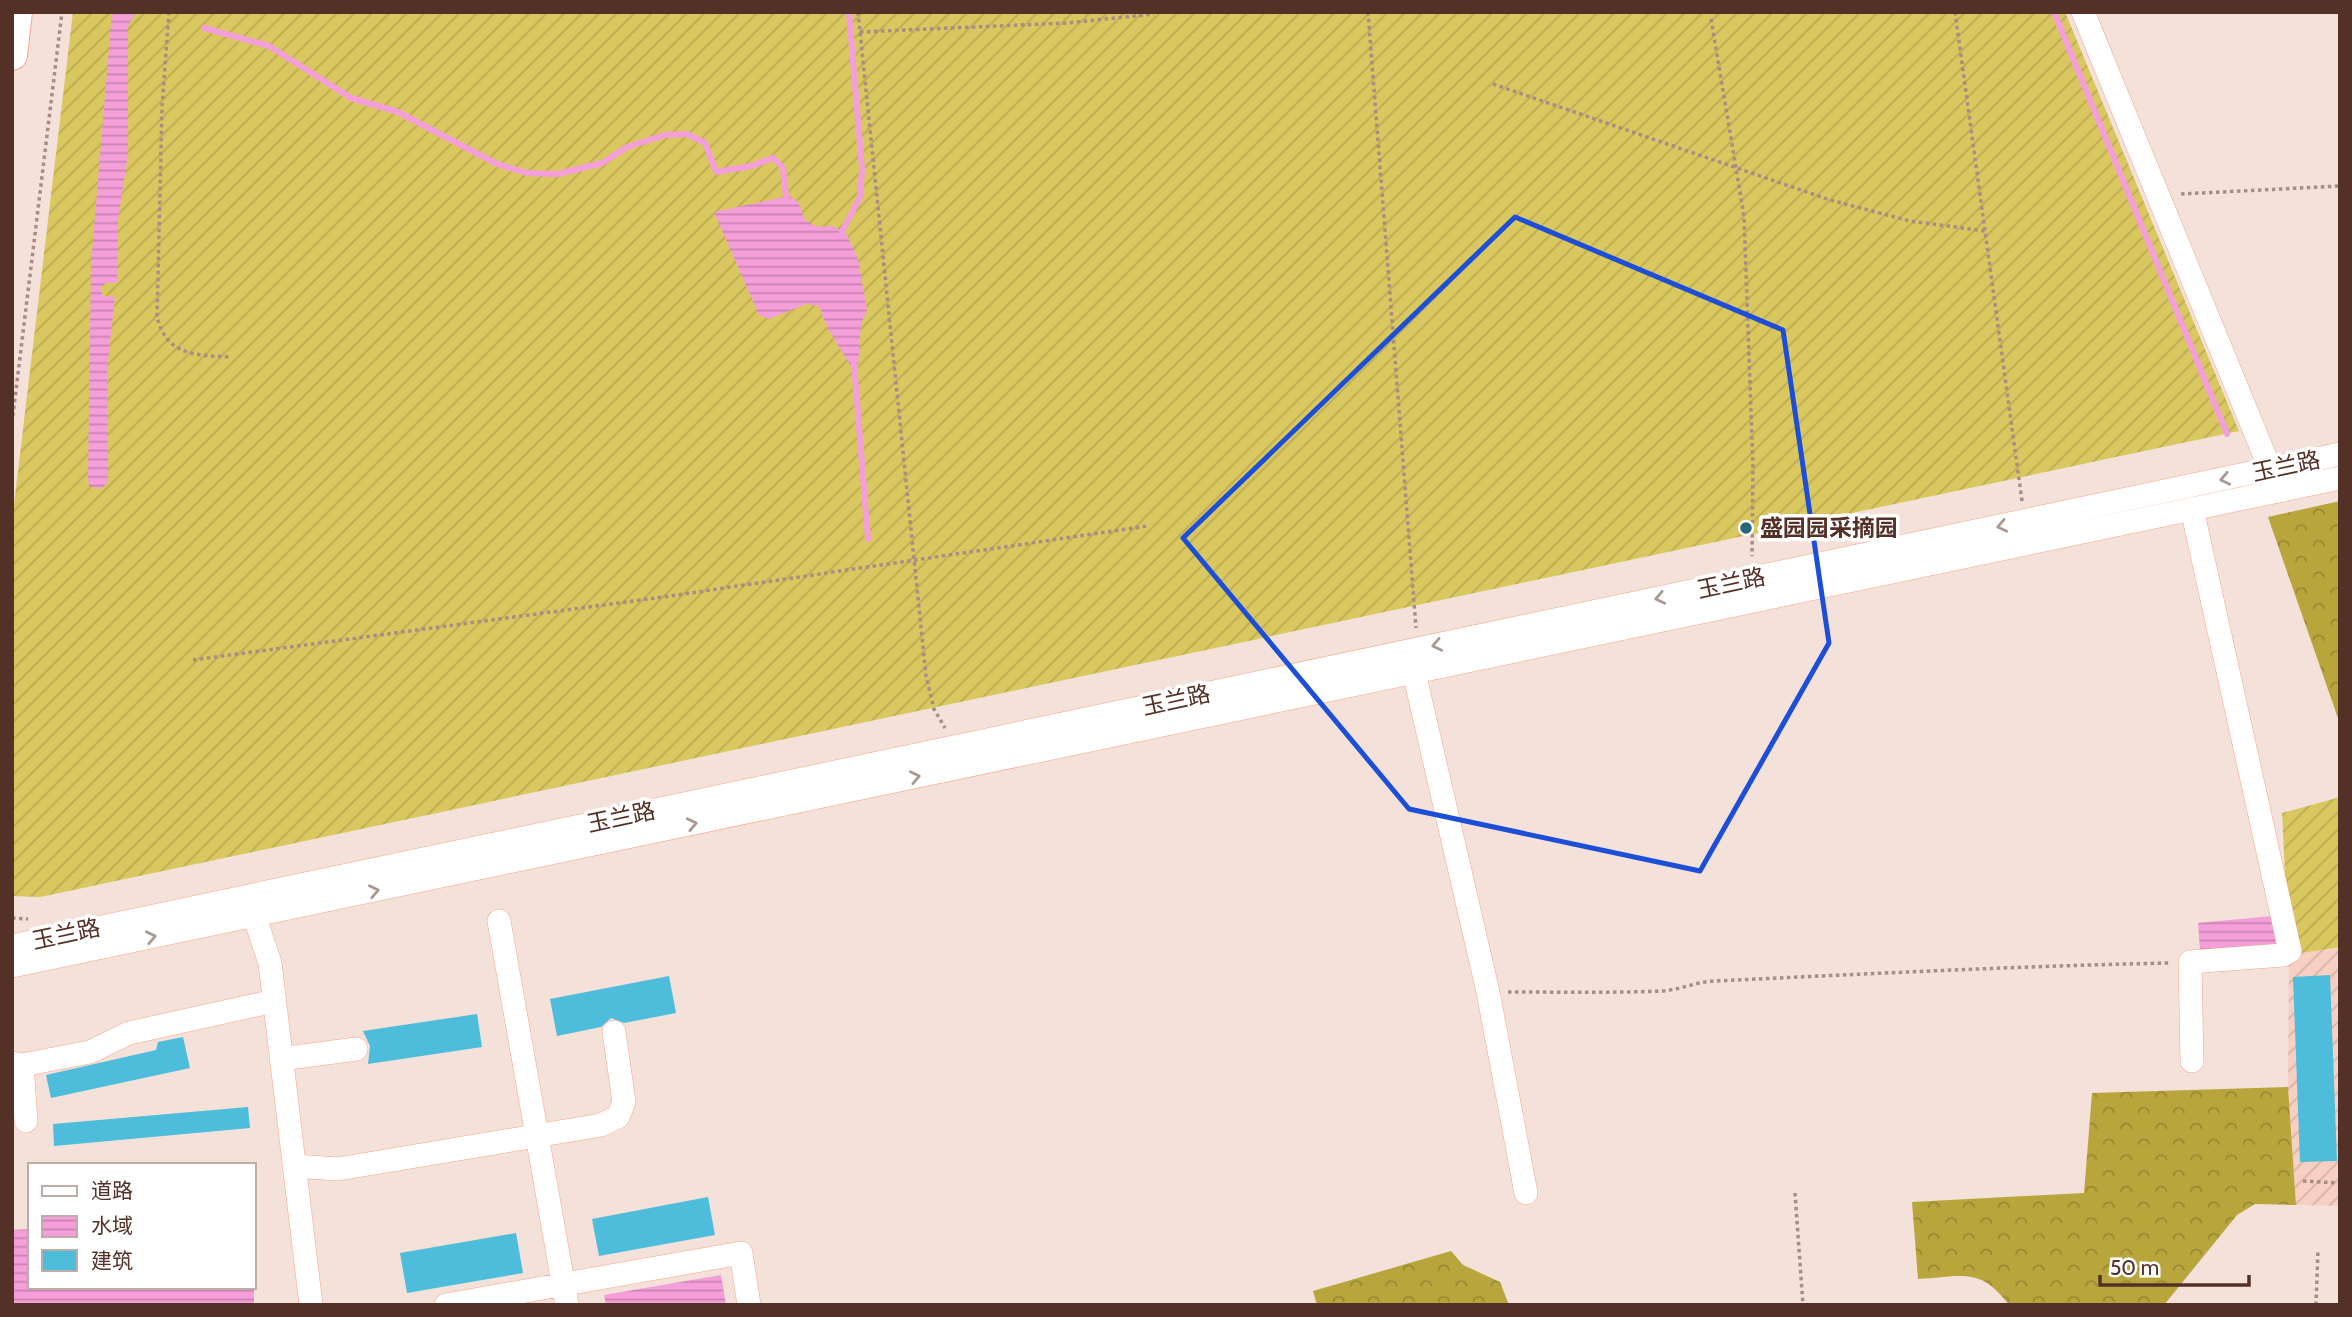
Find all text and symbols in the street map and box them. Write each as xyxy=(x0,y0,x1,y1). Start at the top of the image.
street label: 玉兰路 xyxy=(2249,445,2323,487)
one-way arrow xyxy=(2219,470,2231,485)
place label: 盛园园采摘园 xyxy=(1760,514,1898,542)
one-way arrow xyxy=(1996,517,2008,532)
marker: 盛园园采摘园 xyxy=(1738,520,1754,536)
street label: 玉兰路 xyxy=(1694,562,1768,604)
one-way arrow xyxy=(1654,589,1666,604)
one-way arrow xyxy=(1431,636,1443,651)
street label: 玉兰路 xyxy=(1139,679,1213,721)
one-way arrow xyxy=(909,771,921,786)
street label: 玉兰路 xyxy=(584,796,658,838)
one-way arrow xyxy=(686,817,698,832)
one-way arrow xyxy=(368,884,380,899)
street label: 玉兰路 xyxy=(29,913,103,955)
one-way arrow xyxy=(145,931,157,946)
legend xyxy=(28,1163,256,1289)
text: 道路 xyxy=(91,1178,133,1203)
text: 水域 xyxy=(91,1213,133,1238)
scale bar xyxy=(2100,1244,2249,1288)
text: 建筑 xyxy=(91,1248,133,1273)
text: 50 m xyxy=(2110,1255,2159,1280)

